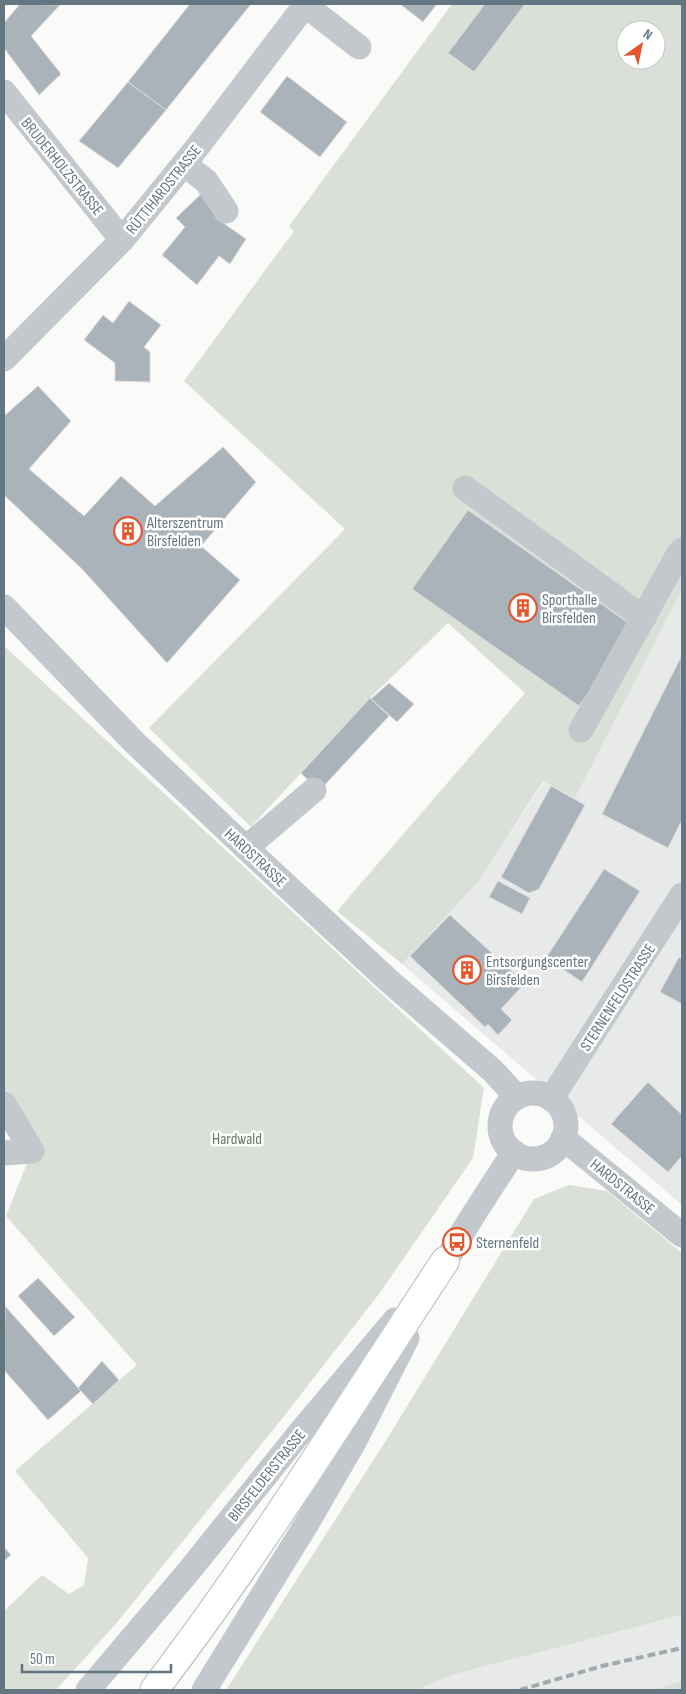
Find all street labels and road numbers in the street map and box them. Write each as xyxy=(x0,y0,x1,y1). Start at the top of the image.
street label: BRUDERHOLZSTRASSE xyxy=(17,114,107,220)
street label: RÜTTIHARDSTRASSE xyxy=(122,142,206,238)
street label: HARDSTRASSE xyxy=(220,825,290,891)
street label: STERNENFELDSTRASSE xyxy=(576,941,660,1055)
street label: HARDSTRASSE xyxy=(586,1155,658,1219)
street label: BIRSFELDERSTRASSE xyxy=(224,1426,310,1526)

